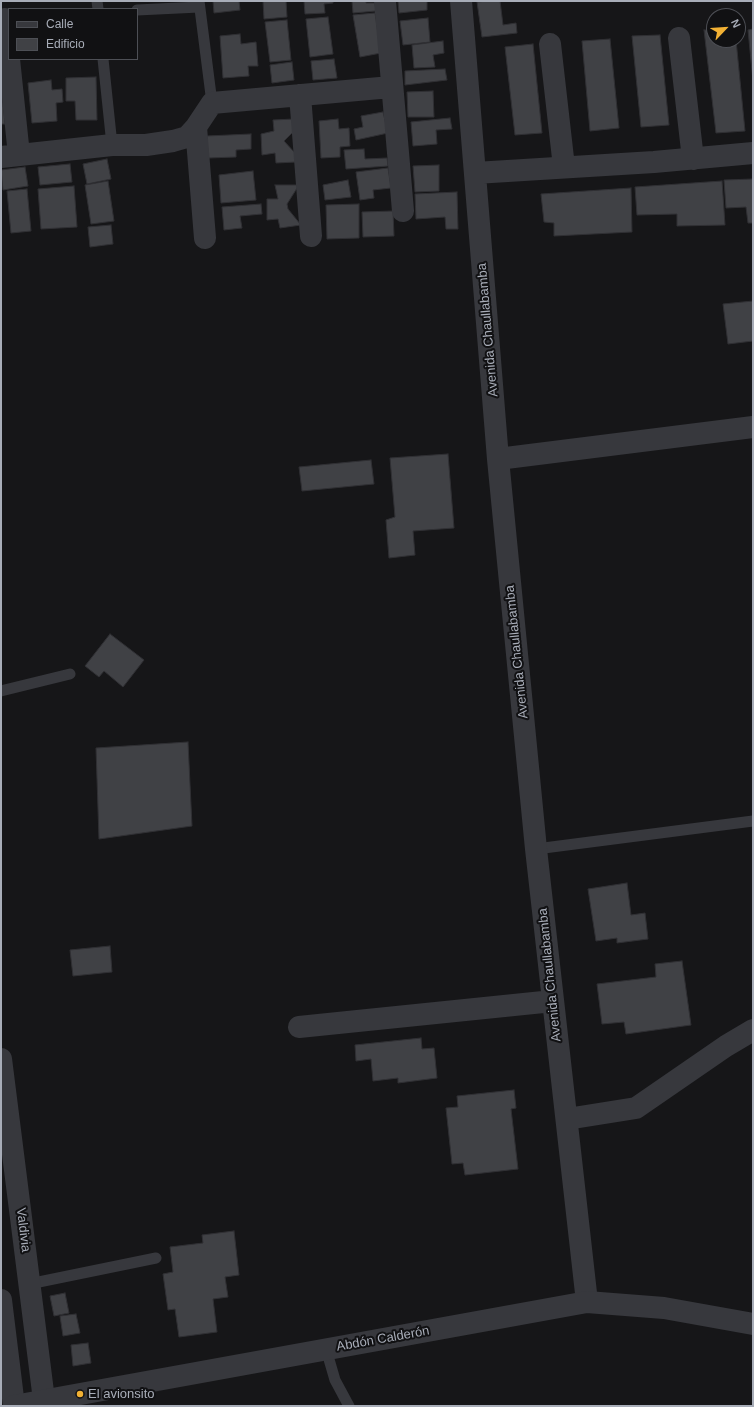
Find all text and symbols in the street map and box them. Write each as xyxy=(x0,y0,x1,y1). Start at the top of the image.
legend xyxy=(8,8,138,60)
north arrow xyxy=(706,8,746,48)
text: Calle xyxy=(46,17,73,31)
text: N xyxy=(729,17,743,29)
text: Edificio xyxy=(46,37,85,51)
street label: Avenida Chaullabamba xyxy=(474,262,502,398)
street label: Avenida Chaullabamba xyxy=(502,584,532,720)
street label: Avenida Chaullabamba xyxy=(535,907,565,1043)
street label: Valdivia xyxy=(13,1207,33,1253)
street label: Abdón Calderón xyxy=(335,1323,431,1355)
place label: El avionsito xyxy=(88,1386,154,1402)
marker: El avionsito xyxy=(75,1389,85,1399)

